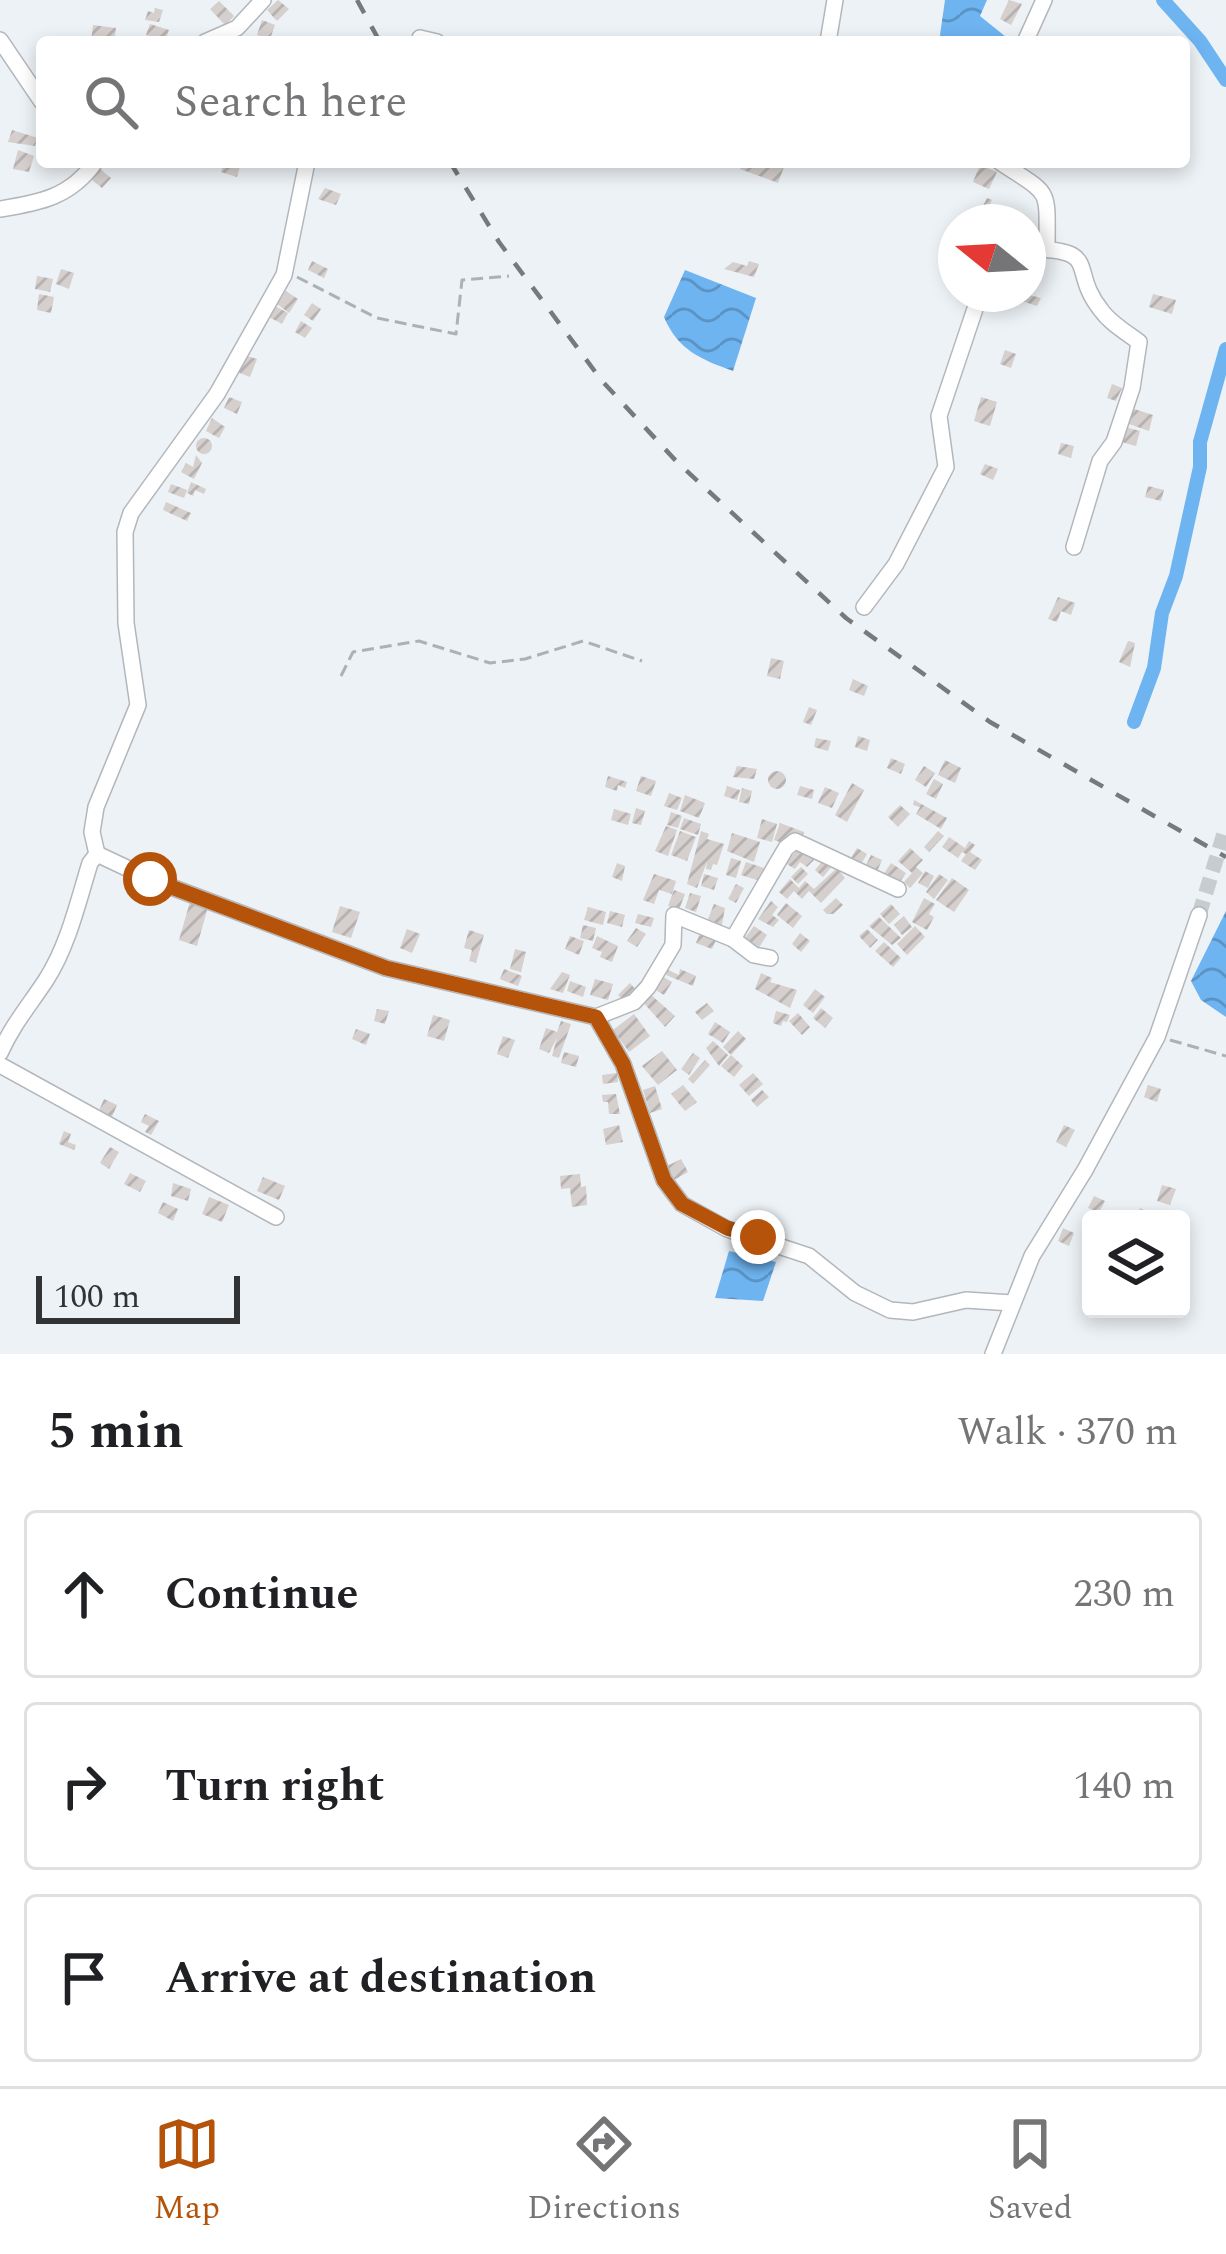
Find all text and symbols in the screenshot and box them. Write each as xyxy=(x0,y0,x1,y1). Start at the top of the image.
search box xyxy=(36,36,1190,168)
text: Search here xyxy=(174,68,407,137)
icon: search xyxy=(78,69,144,135)
north arrow xyxy=(938,204,1046,312)
route start xyxy=(123,852,177,906)
route end xyxy=(731,1210,785,1264)
map controls xyxy=(1082,1210,1190,1318)
button: layers xyxy=(1082,1210,1190,1318)
scale bar xyxy=(36,1270,240,1323)
text: 100 m xyxy=(54,1272,140,1322)
text: 5 min xyxy=(48,1393,184,1471)
text: Walk · 370 m xyxy=(957,1403,1178,1462)
text: Continue xyxy=(165,1560,358,1629)
icon: ahead xyxy=(51,1561,117,1627)
text: 230 m xyxy=(1073,1565,1175,1624)
text: Turn right xyxy=(165,1752,384,1821)
icon: right xyxy=(51,1753,117,1819)
text: 140 m xyxy=(1073,1757,1175,1816)
text: Arrive at destination xyxy=(165,1944,596,2013)
icon: arrive xyxy=(51,1945,117,2011)
tab: Map xyxy=(153,2111,220,2233)
tab: Directions xyxy=(527,2111,681,2233)
tab: Saved xyxy=(988,2111,1073,2233)

